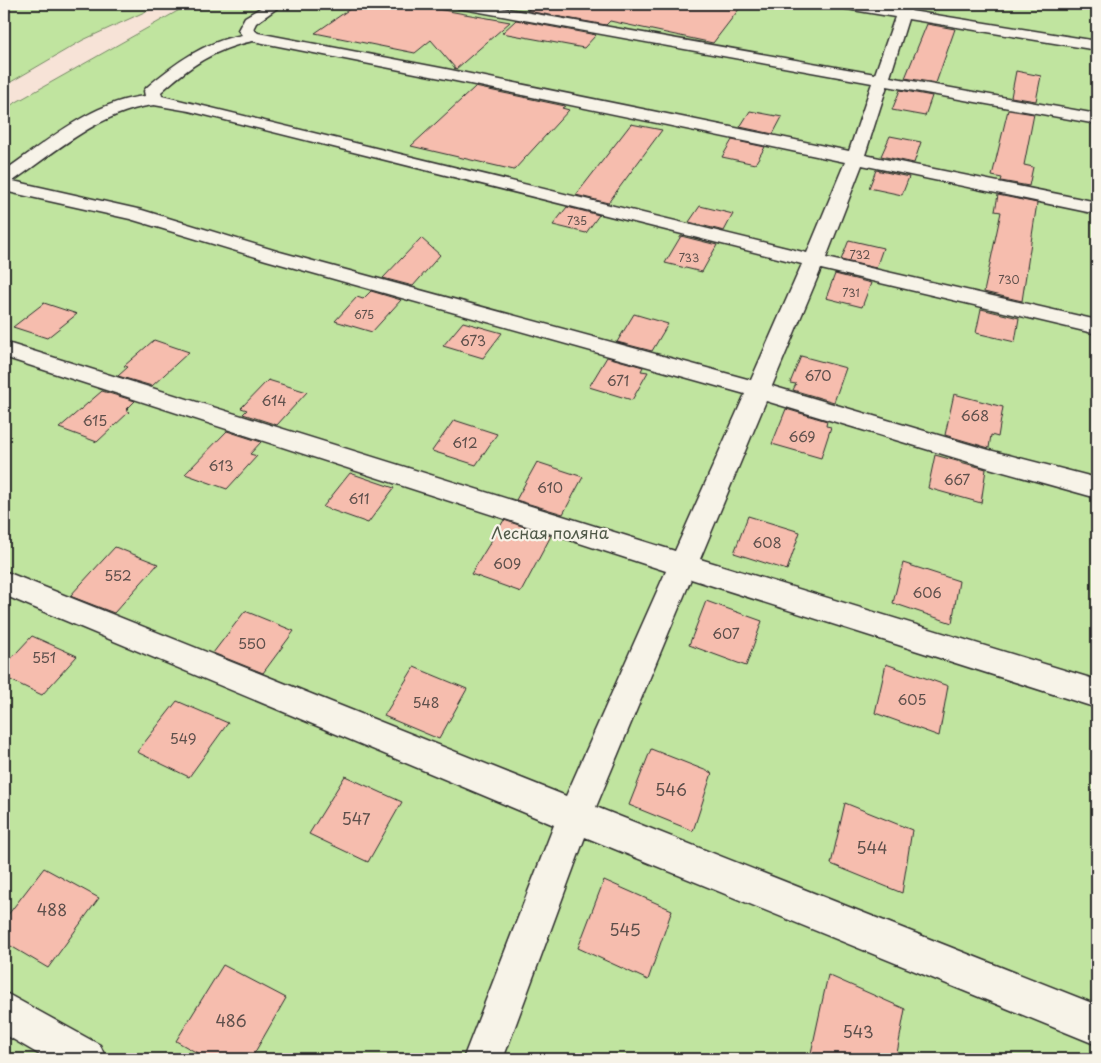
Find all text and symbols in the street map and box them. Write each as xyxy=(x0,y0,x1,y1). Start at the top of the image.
house number: 735 xyxy=(567,212,587,229)
house number: 732 xyxy=(850,246,871,263)
house number: 733 xyxy=(679,249,699,266)
house number: 730 xyxy=(998,271,1020,288)
house number: 731 xyxy=(842,284,860,301)
house number: 675 xyxy=(354,306,374,323)
house number: 673 xyxy=(460,330,486,351)
house number: 670 xyxy=(804,365,832,386)
house number: 671 xyxy=(607,370,629,391)
house number: 614 xyxy=(262,390,286,411)
house number: 668 xyxy=(961,405,989,426)
house number: 615 xyxy=(83,410,107,431)
house number: 669 xyxy=(788,426,816,447)
house number: 612 xyxy=(452,432,478,453)
house number: 613 xyxy=(209,455,233,476)
house number: 667 xyxy=(944,469,970,490)
house number: 610 xyxy=(537,477,563,498)
house number: 611 xyxy=(348,488,370,509)
park label: Лесная поляна xyxy=(491,520,609,544)
house number: 608 xyxy=(752,532,782,553)
house number: 609 xyxy=(493,553,521,574)
house number: 552 xyxy=(104,565,132,586)
house number: 606 xyxy=(912,582,942,603)
house number: 607 xyxy=(712,623,740,644)
house number: 550 xyxy=(238,633,266,654)
house number: 551 xyxy=(32,647,56,668)
house number: 605 xyxy=(898,689,926,710)
house number: 548 xyxy=(413,692,439,713)
house number: 549 xyxy=(170,728,196,749)
house number: 546 xyxy=(655,777,687,801)
house number: 547 xyxy=(341,806,371,830)
house number: 544 xyxy=(856,835,888,859)
house number: 488 xyxy=(37,897,67,921)
house number: 545 xyxy=(609,917,641,941)
house number: 486 xyxy=(215,1008,247,1032)
house number: 543 xyxy=(842,1019,874,1043)

